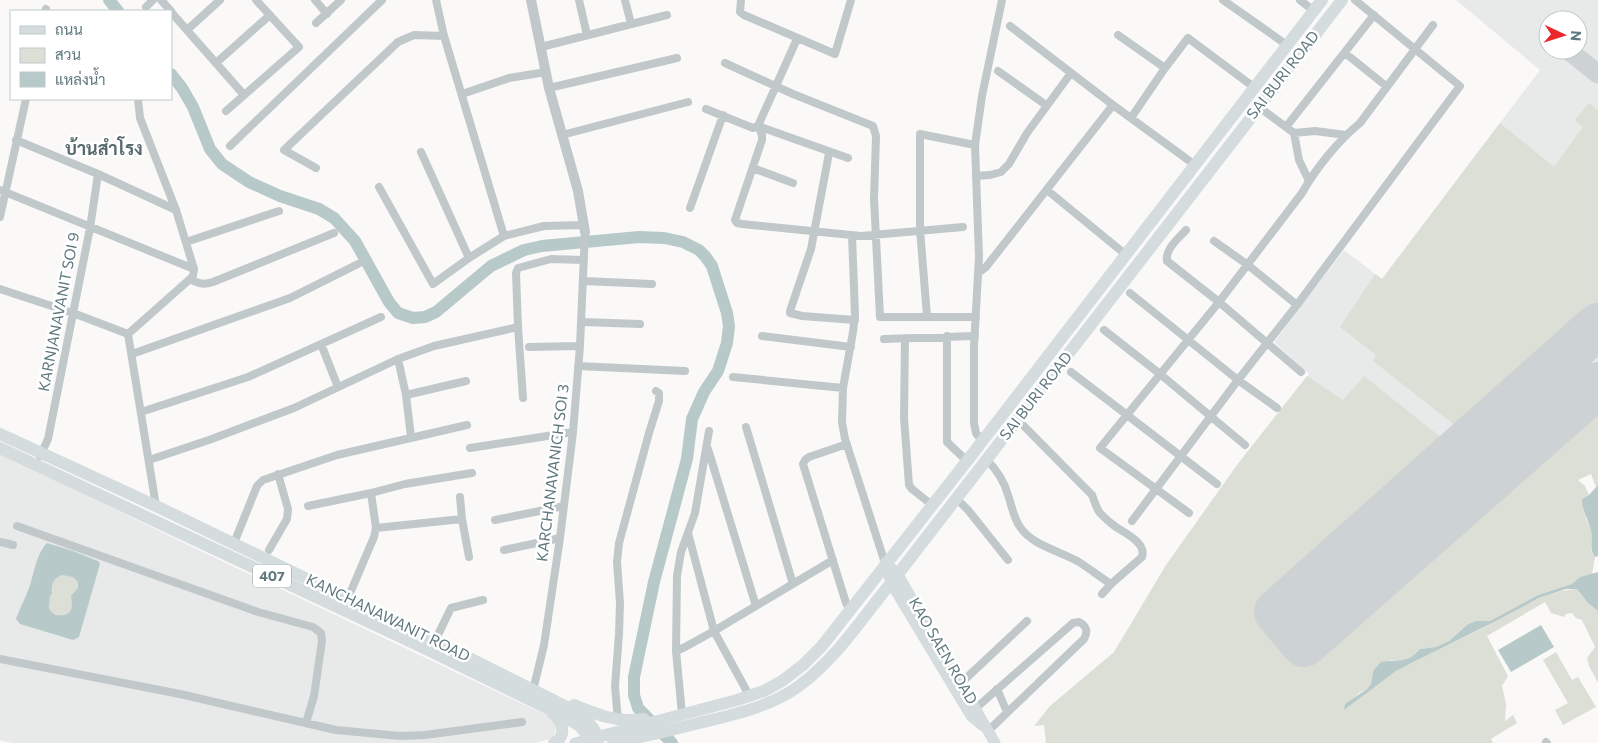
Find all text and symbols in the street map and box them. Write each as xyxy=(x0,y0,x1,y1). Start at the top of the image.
legend xyxy=(10,10,172,100)
north arrow xyxy=(1538,10,1588,60)
text: ถนน xyxy=(55,20,83,38)
street label: SAI BURI ROAD xyxy=(1242,27,1322,122)
text: N xyxy=(1568,30,1585,42)
text: สวน xyxy=(55,45,81,63)
text: แหล่งน้ำ xyxy=(55,67,106,88)
district label: บ้านสำโรง xyxy=(65,136,143,159)
street label: KARNJANAVANIT SOI 9 xyxy=(34,231,82,393)
street label: SAI BURI ROAD xyxy=(995,348,1075,443)
street label: KARCHANAVANICH SOI 3 xyxy=(532,383,572,563)
road number: 407 xyxy=(253,564,291,588)
street label: KANCHANAWANIT ROAD xyxy=(304,570,473,665)
street label: KAO SAEN ROAD xyxy=(906,594,982,707)

